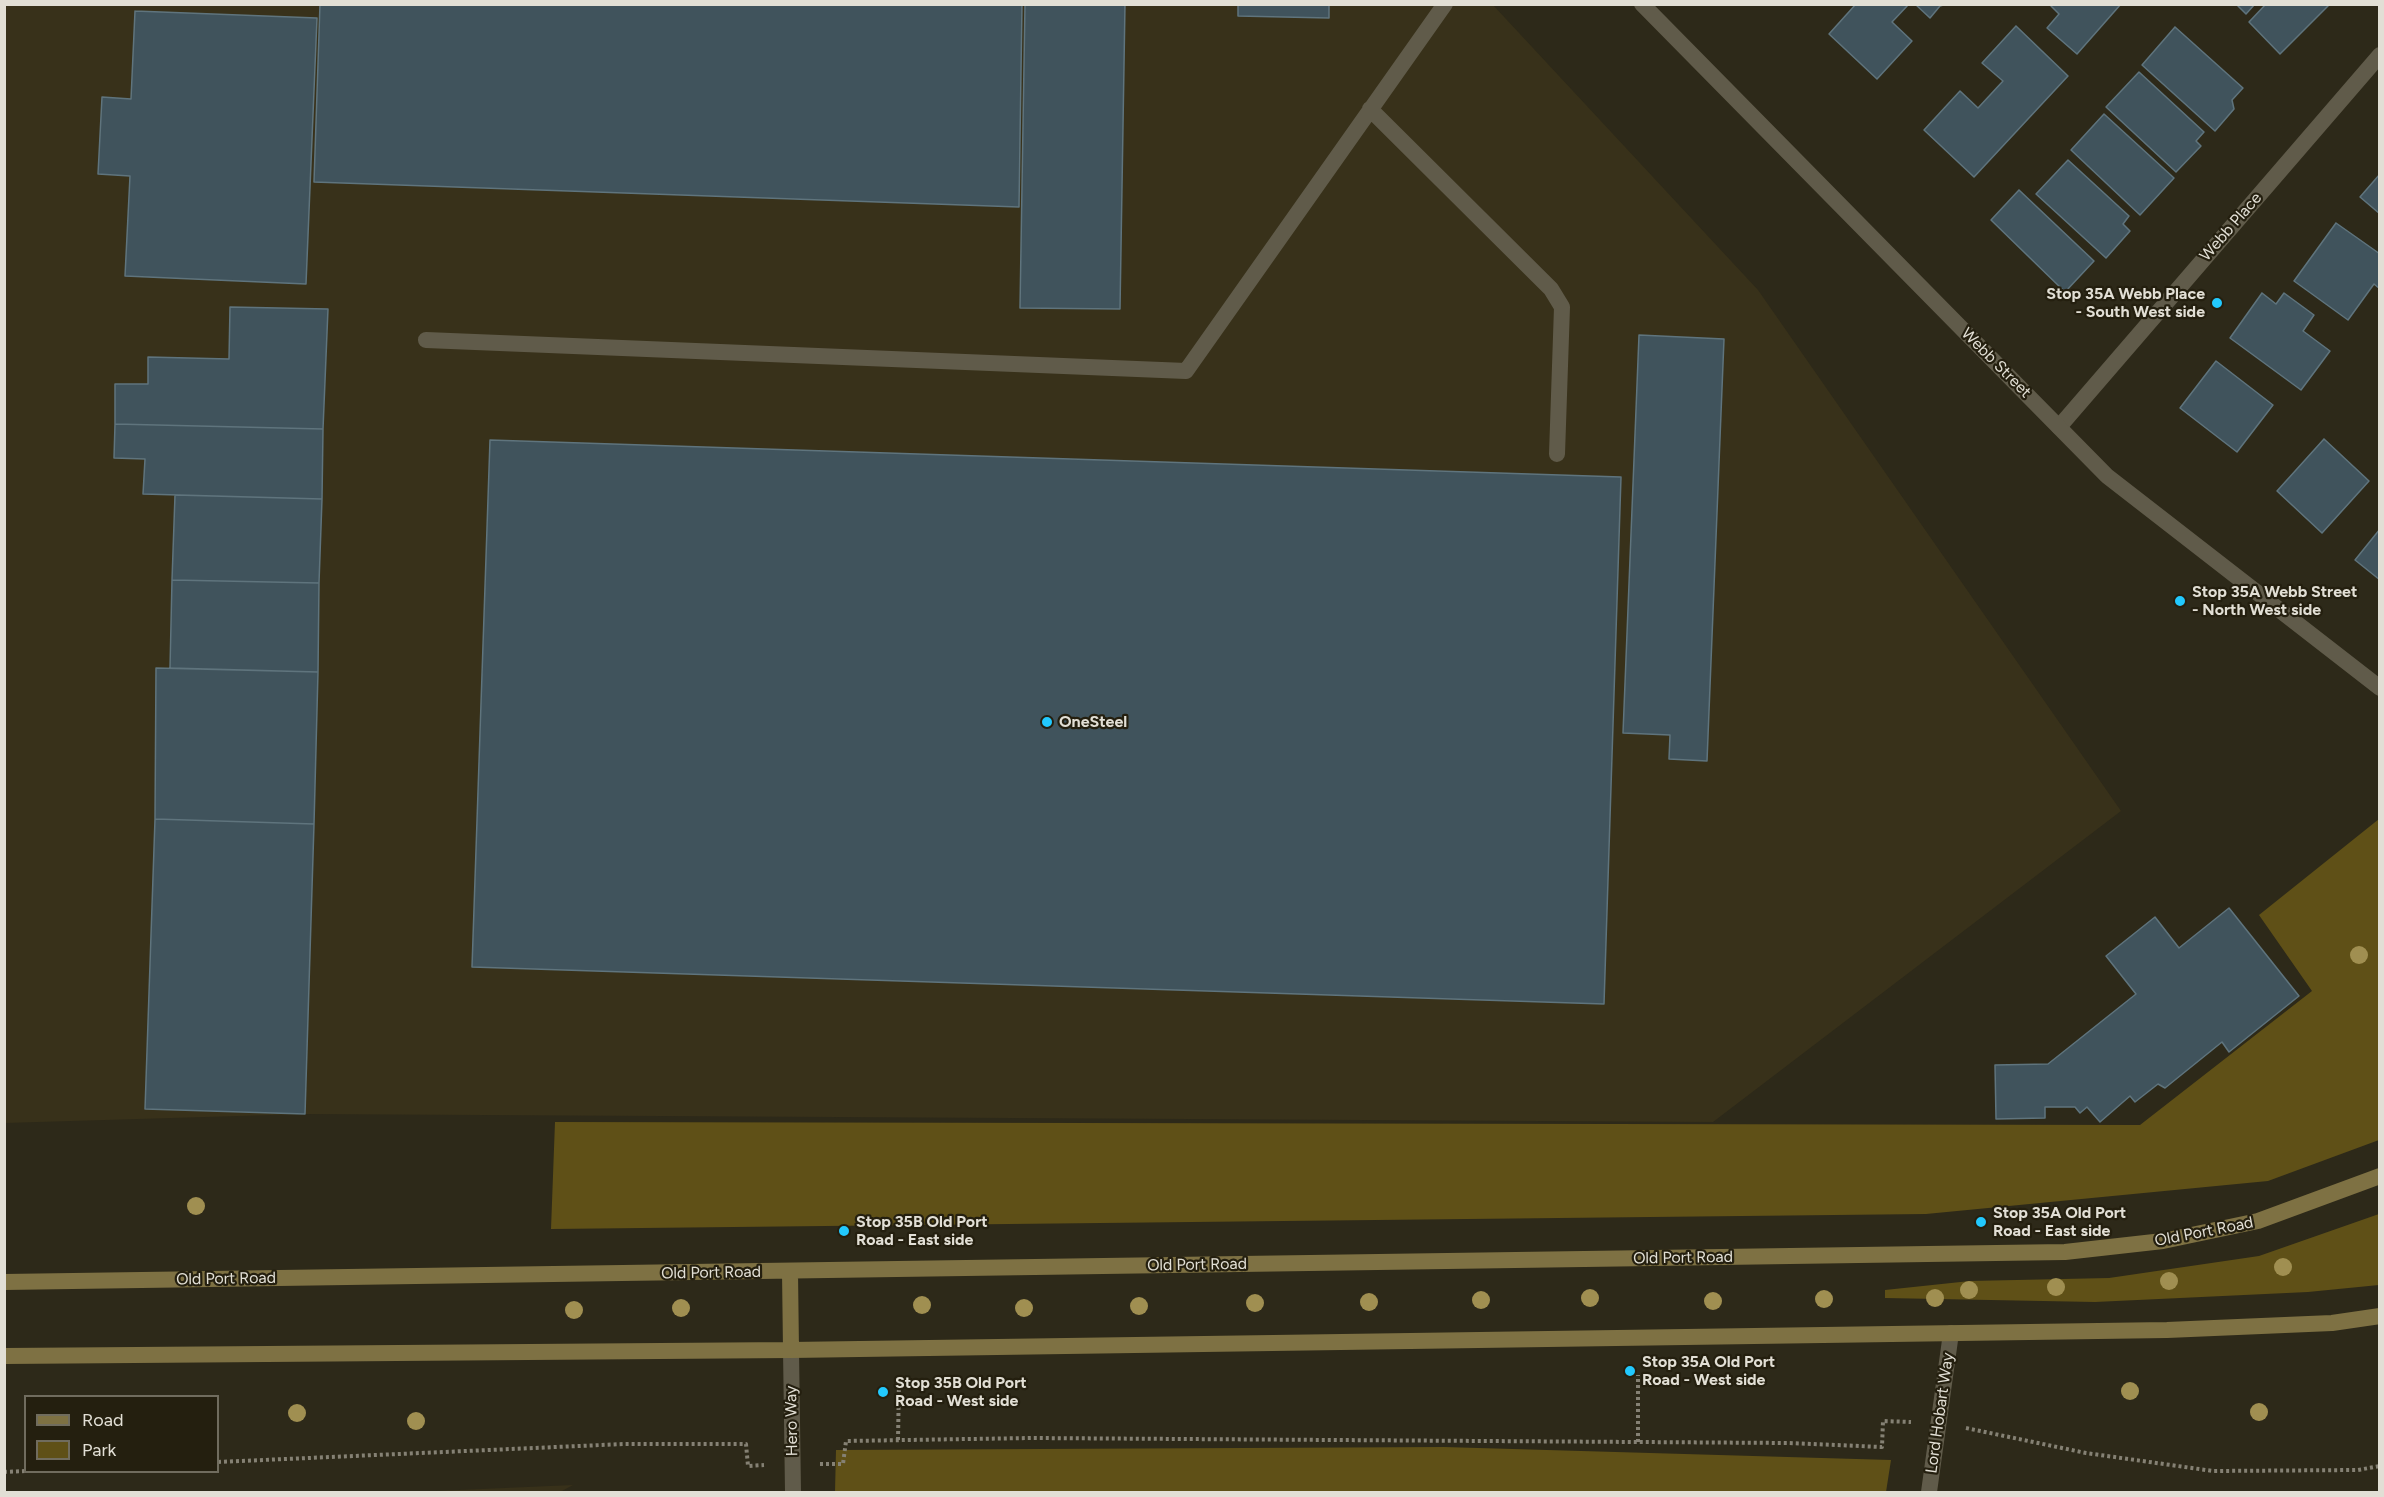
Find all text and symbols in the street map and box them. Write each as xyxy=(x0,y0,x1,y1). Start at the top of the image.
street label: Webb Place xyxy=(2196,189,2266,265)
place label: Stop 35A Webb Place - South West side xyxy=(2046,284,2205,322)
marker: Stop 35A Webb Place - South West side xyxy=(2210,296,2224,310)
street label: Webb Street xyxy=(1957,324,2035,402)
place label: Stop 35A Webb Street - North West side xyxy=(2192,582,2357,620)
marker: Stop 35A Webb Street - North West side xyxy=(2173,594,2187,608)
place label: OneSteel xyxy=(1059,712,1127,732)
marker: OneSteel xyxy=(1040,715,1054,729)
place label: Stop 35A Old Port Road - East side xyxy=(1993,1203,2126,1241)
place label: Stop 35B Old Port Road - East side xyxy=(856,1212,988,1250)
street label: Old Port Road xyxy=(2153,1213,2255,1251)
marker: Stop 35A Old Port Road - East side xyxy=(1974,1215,1988,1229)
marker: Stop 35B Old Port Road - East side xyxy=(837,1224,851,1238)
street label: Old Port Road xyxy=(1633,1248,1733,1268)
street label: Old Port Road xyxy=(1147,1255,1247,1275)
street label: Old Port Road xyxy=(661,1263,761,1283)
street label: Old Port Road xyxy=(176,1269,276,1289)
street label: Lord Hobart Way xyxy=(1922,1351,1958,1475)
place label: Stop 35A Old Port Road - West side xyxy=(1642,1352,1775,1390)
marker: Stop 35A Old Port Road - West side xyxy=(1623,1364,1637,1378)
place label: Stop 35B Old Port Road - West side xyxy=(895,1373,1027,1411)
marker: Stop 35B Old Port Road - West side xyxy=(876,1385,890,1399)
street label: Hero Way xyxy=(782,1386,802,1456)
legend xyxy=(24,1395,219,1473)
text: Road xyxy=(82,1409,123,1431)
text: Park xyxy=(82,1439,116,1461)

